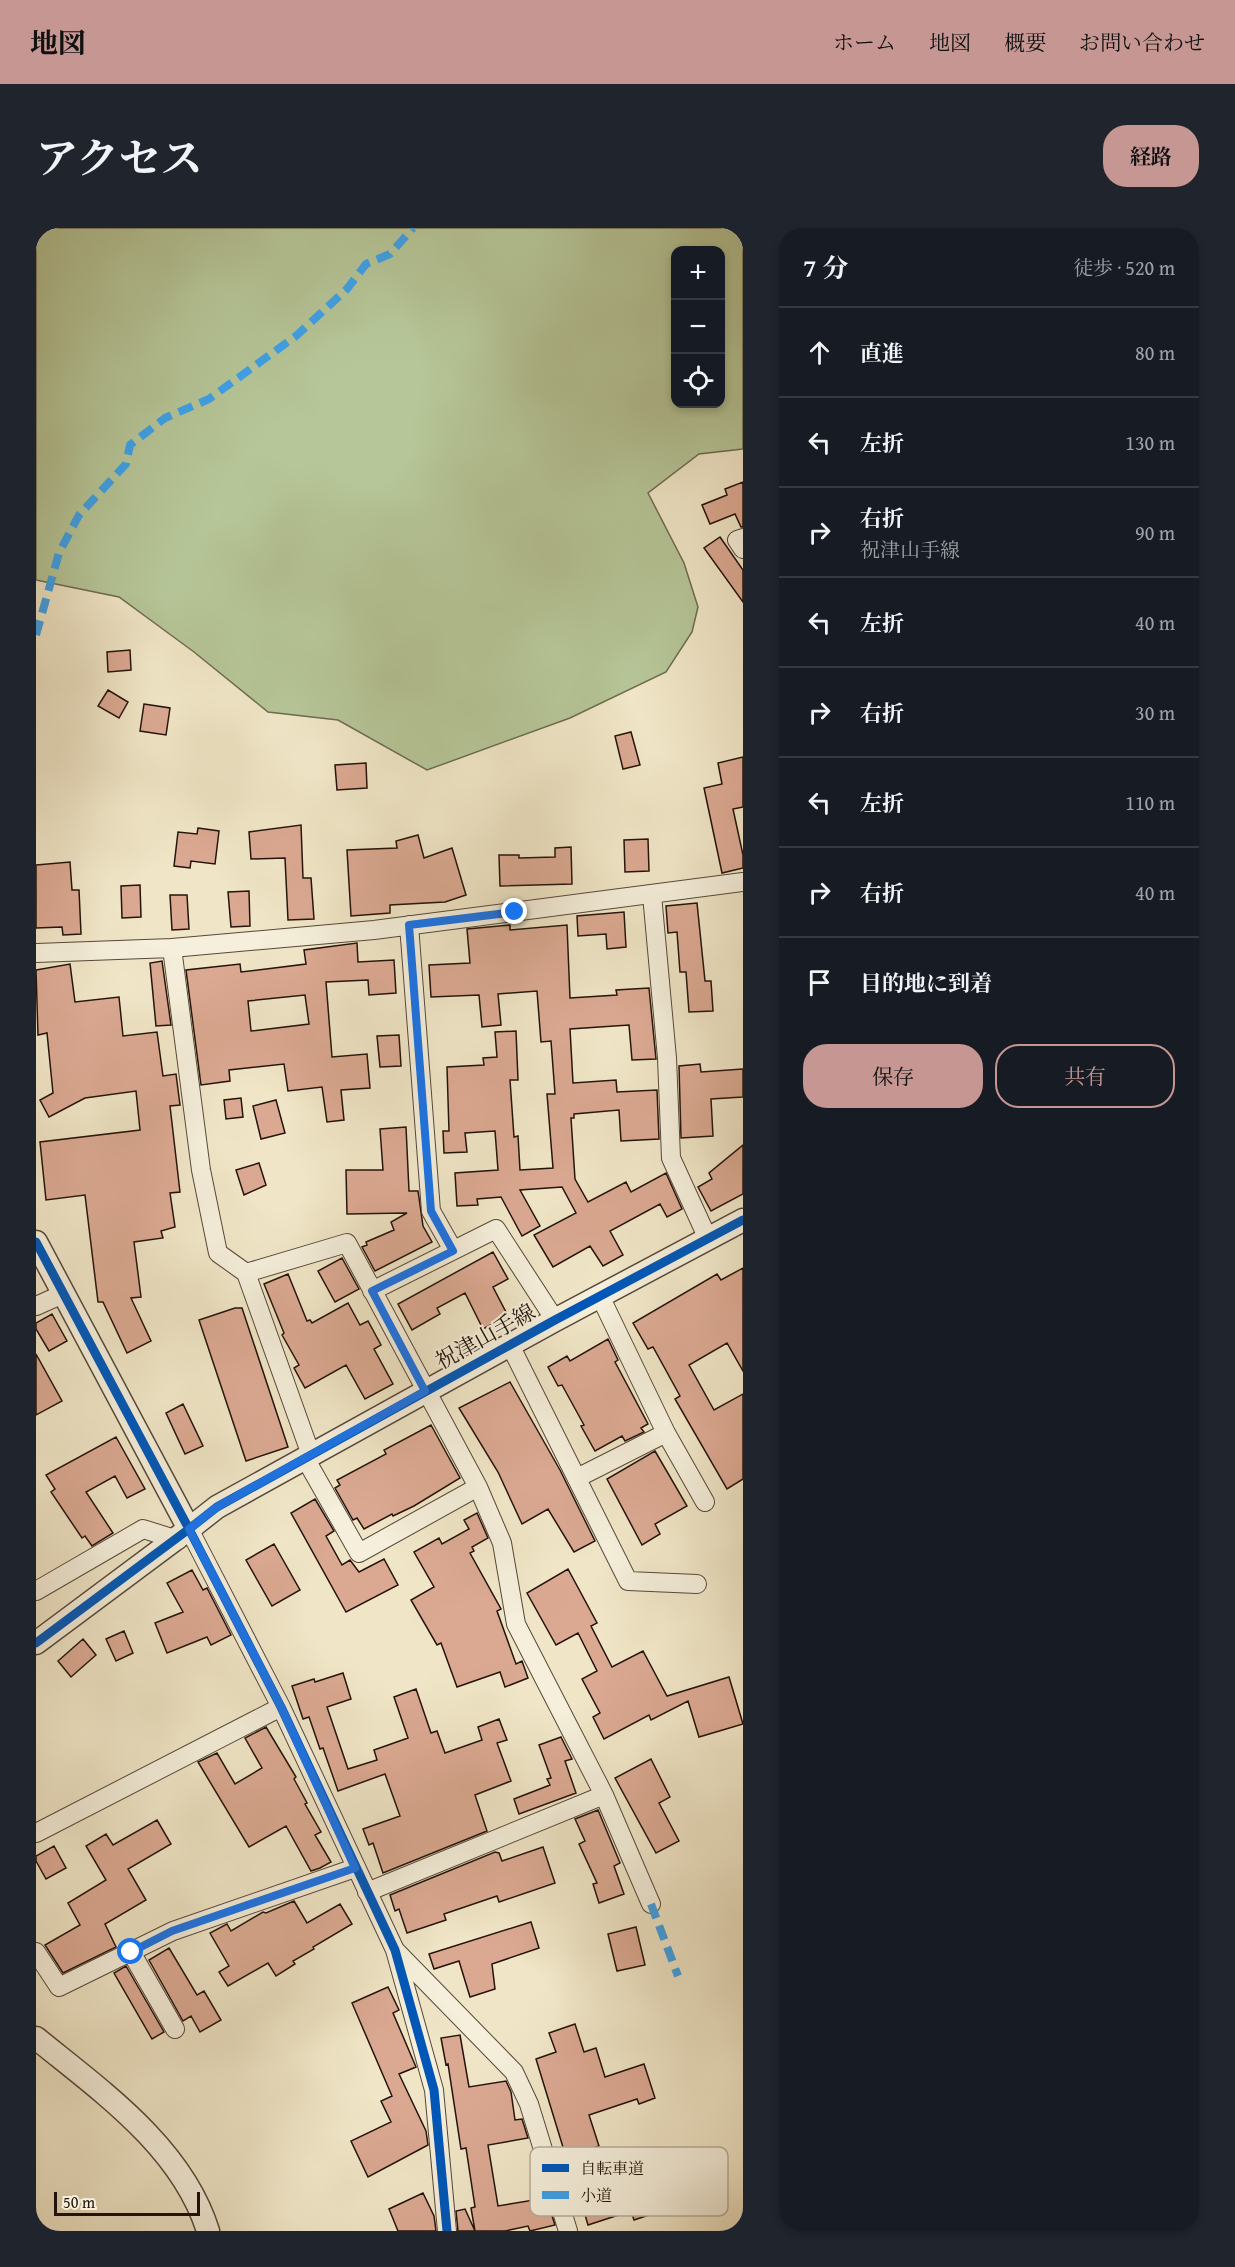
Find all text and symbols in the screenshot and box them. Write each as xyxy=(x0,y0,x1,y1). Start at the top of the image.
text: 地図 xyxy=(30,22,86,63)
text: ホーム xyxy=(833,27,896,58)
text: 地図 xyxy=(929,27,971,58)
text: 概要 xyxy=(1004,27,1046,58)
text: お問い合わせ xyxy=(1079,27,1205,58)
button: 経路 xyxy=(1103,125,1199,187)
text: アクセス xyxy=(36,127,203,188)
map controls xyxy=(671,246,725,408)
button: + xyxy=(671,246,725,300)
text: 7 分 xyxy=(803,248,848,287)
text: 徒歩 · 520 m xyxy=(1073,253,1175,282)
button: − xyxy=(671,300,725,354)
icon: ahead xyxy=(803,336,836,369)
text: 直進 xyxy=(860,337,904,369)
text: 80 m xyxy=(1135,338,1175,367)
button: locate xyxy=(671,354,725,408)
icon: left xyxy=(803,426,836,459)
text: 左折 xyxy=(860,427,904,459)
text: 130 m xyxy=(1125,428,1175,457)
text: 右折 xyxy=(860,502,904,534)
icon: right xyxy=(803,516,836,549)
text: 90 m xyxy=(1135,518,1175,547)
text: 祝津山手線 xyxy=(860,535,960,564)
icon: left xyxy=(803,606,836,639)
text: 左折 xyxy=(860,607,904,639)
text: 40 m xyxy=(1135,608,1175,637)
icon: right xyxy=(803,696,836,729)
text: 右折 xyxy=(860,697,904,729)
text: 30 m xyxy=(1135,698,1175,727)
icon: left xyxy=(803,786,836,819)
text: 左折 xyxy=(860,787,904,819)
text: 110 m xyxy=(1125,788,1175,817)
icon: right xyxy=(803,876,836,909)
text: 右折 xyxy=(860,877,904,909)
text: 40 m xyxy=(1135,878,1175,907)
route end xyxy=(501,898,527,924)
icon: arrive xyxy=(803,966,836,999)
text: 目的地に到着 xyxy=(860,967,992,999)
button: 保存 xyxy=(803,1044,983,1108)
button: 共有 xyxy=(995,1044,1175,1108)
street label: 祝津山手線 xyxy=(429,1295,541,1377)
route start xyxy=(117,1938,143,1964)
legend xyxy=(530,2147,728,2216)
text: 自転車道 xyxy=(580,2156,644,2180)
text: 小道 xyxy=(580,2183,612,2207)
scale bar xyxy=(54,2189,200,2216)
text: 50 m xyxy=(63,2190,95,2214)

